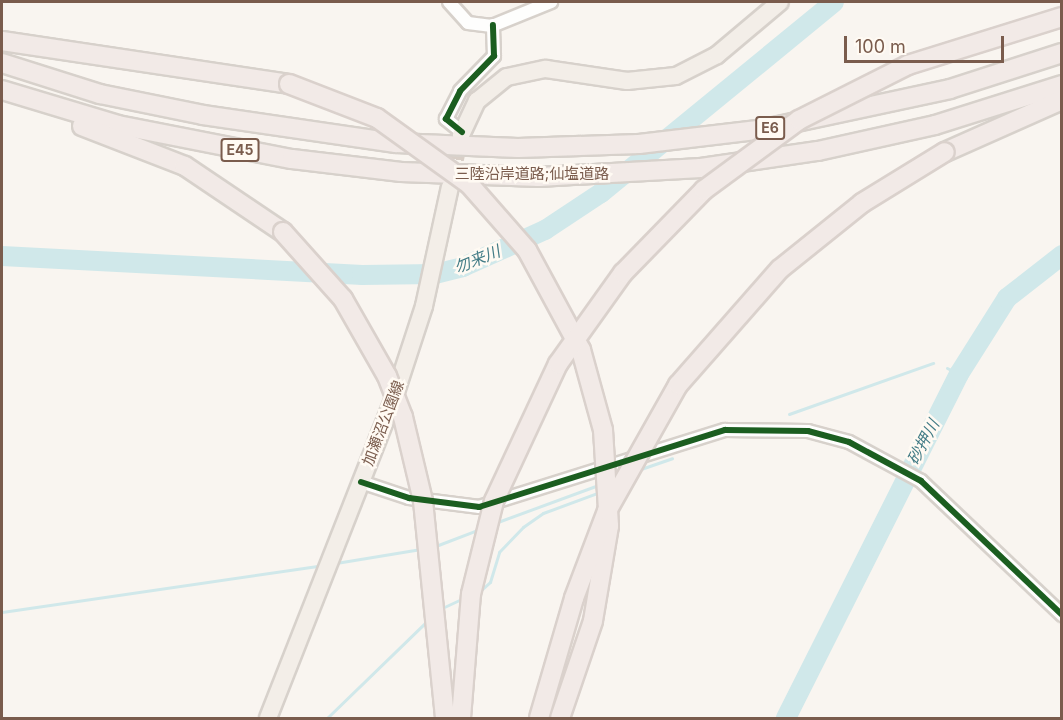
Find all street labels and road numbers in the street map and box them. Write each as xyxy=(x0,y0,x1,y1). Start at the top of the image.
road number: E6 xyxy=(755,117,785,139)
road number: E45 xyxy=(220,139,260,161)
street label: 三陸沿岸道路;仙塩道路 xyxy=(455,165,609,183)
street label: 加瀬沼公園線 xyxy=(358,378,408,468)

